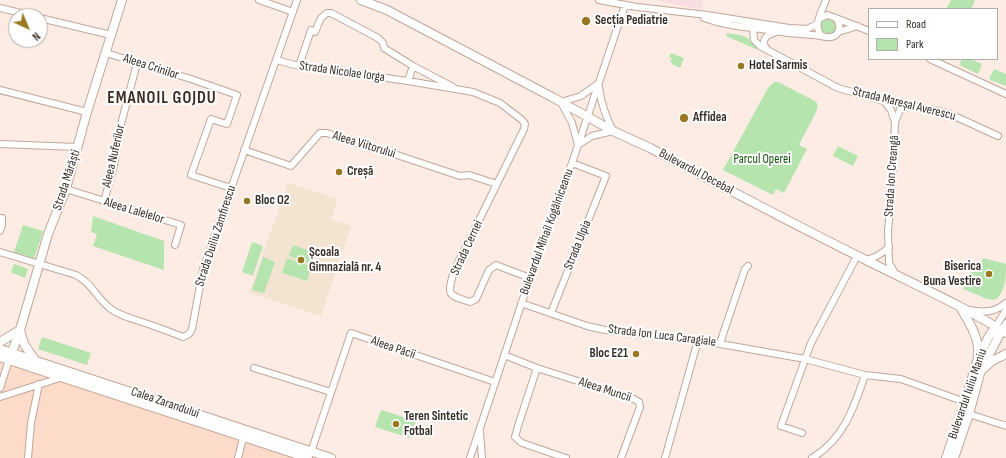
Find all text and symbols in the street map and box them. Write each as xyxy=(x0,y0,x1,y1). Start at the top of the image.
north arrow xyxy=(8,8,48,48)
legend xyxy=(868,8,998,60)
place label: Secția Pediatrie xyxy=(595,13,668,29)
marker: Secția Pediatrie xyxy=(580,15,592,27)
text: Road xyxy=(906,17,926,32)
text: N xyxy=(29,30,43,43)
text: Park xyxy=(906,37,924,52)
street label: Aleea Crinilor xyxy=(121,51,181,83)
street label: Strada Nicolae Iorga xyxy=(298,58,386,86)
place label: Hotel Sarmis xyxy=(749,58,807,74)
marker: Hotel Sarmis xyxy=(736,61,746,71)
street label: Strada Mareșal Averescu xyxy=(851,84,957,124)
district label: EMANOIL GOJDU xyxy=(107,89,217,109)
place label: Affidea xyxy=(693,110,727,126)
marker: Affidea xyxy=(678,112,690,124)
street label: Aleea Nuferilor xyxy=(99,123,129,189)
street label: Aleea Viitorului xyxy=(331,128,397,162)
street label: Strada Ion Creangă xyxy=(881,135,903,217)
street label: Bulevardul Decebal xyxy=(656,146,736,198)
street label: Strada Mărăști xyxy=(50,148,84,212)
park label: Parcul Operei xyxy=(733,152,791,168)
place label: Creșă xyxy=(347,164,373,180)
marker: Creșă xyxy=(334,167,344,177)
street label: Bulevardul Mihail Kogălniceanu xyxy=(517,167,577,297)
street label: Strada Duiliu Zamfirescu xyxy=(192,183,240,289)
place label: Bloc O2 xyxy=(255,193,289,209)
street label: Aleea Lalelelor xyxy=(102,194,166,228)
marker: Bloc O2 xyxy=(242,196,252,206)
street label: Strada Cernei xyxy=(447,218,487,278)
street label: Strada Ulpia xyxy=(561,218,595,272)
place label: Școala Gimnazială nr. 4 xyxy=(309,245,381,276)
marker: Școala Gimnazială nr. 4 xyxy=(296,255,306,265)
place label: Biserica Buna Vestire xyxy=(923,259,981,290)
marker: Biserica Buna Vestire xyxy=(984,269,994,279)
street label: Strada Ion Luca Caragiale xyxy=(607,322,717,350)
street label: Aleea Păcii xyxy=(369,333,417,363)
place label: Bloc E21 xyxy=(590,346,628,362)
street label: Bulevardul Iuliu Maniu xyxy=(945,347,991,441)
marker: Bloc E21 xyxy=(631,349,641,359)
street label: Aleea Muncii xyxy=(577,374,633,406)
street label: Calea Zarandului xyxy=(129,384,201,422)
place label: Teren Sintetic Fotbal xyxy=(404,409,468,440)
marker: Teren Sintetic Fotbal xyxy=(391,419,401,429)

